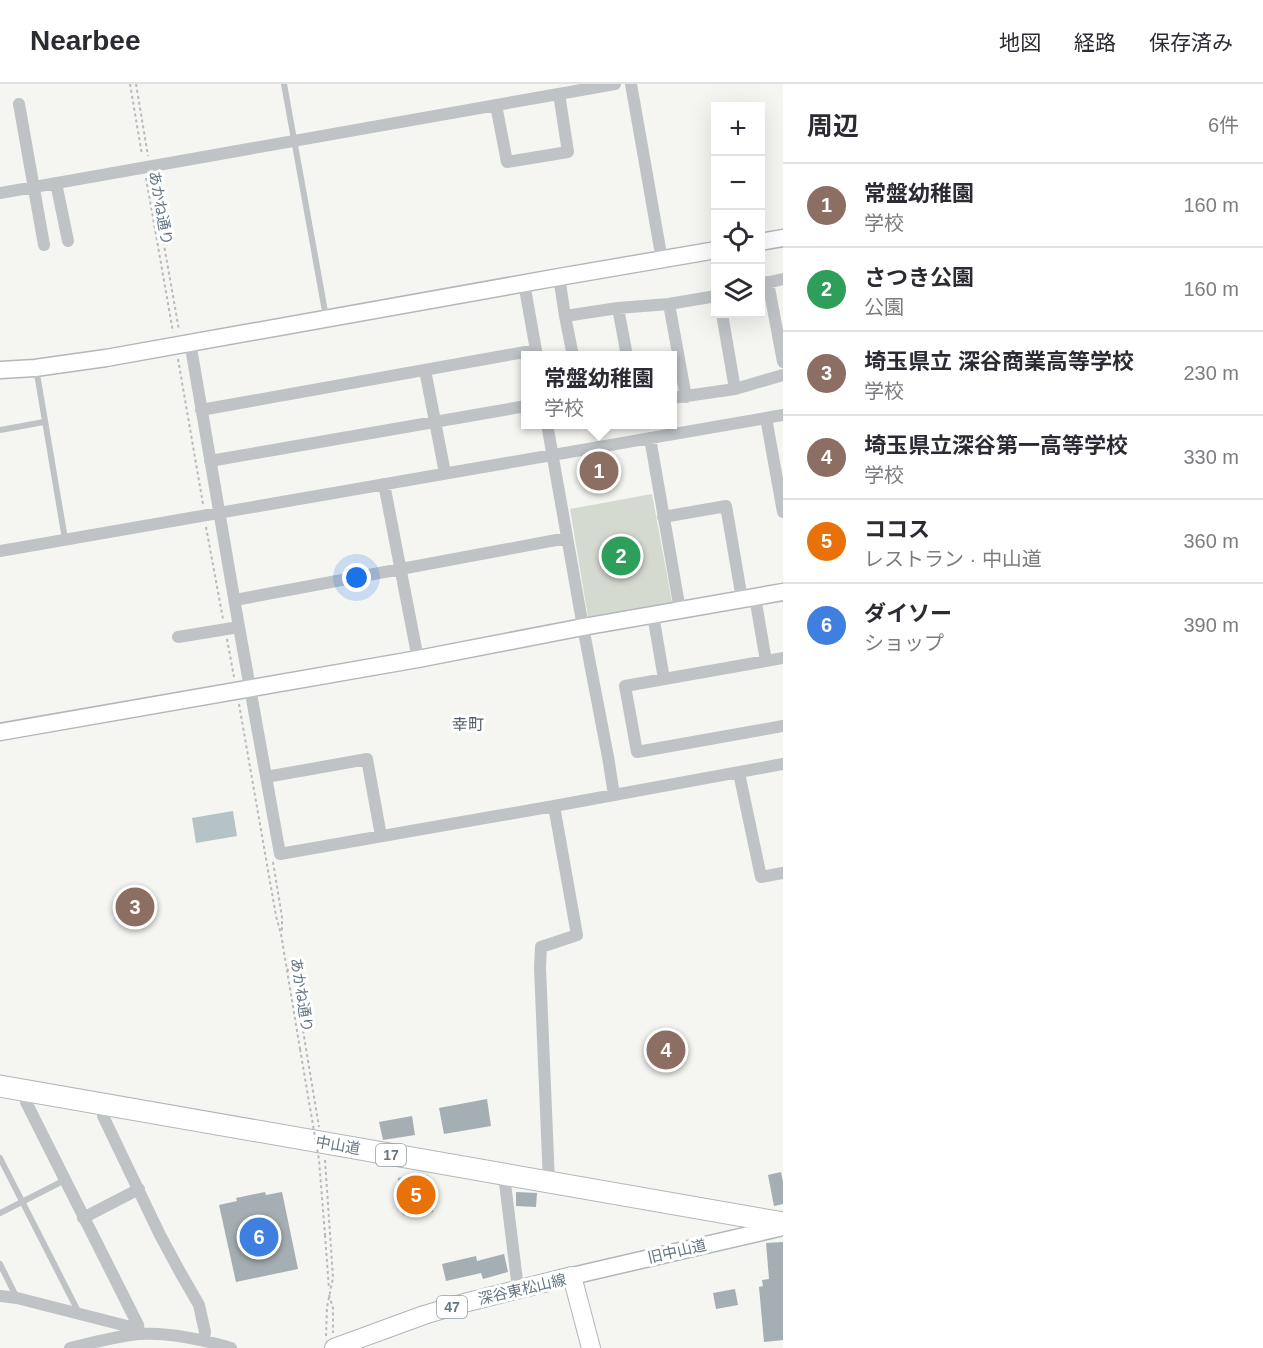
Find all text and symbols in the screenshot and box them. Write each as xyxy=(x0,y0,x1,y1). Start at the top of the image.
text: Nearbee xyxy=(30,25,141,56)
text: 地図 xyxy=(999,31,1041,54)
text: 経路 xyxy=(1074,31,1116,54)
text: 保存済み xyxy=(1149,31,1233,54)
map controls xyxy=(711,102,765,318)
button: + xyxy=(711,102,765,156)
text: 周辺 xyxy=(807,111,859,141)
text: 6件 xyxy=(1208,114,1239,136)
button: − xyxy=(711,156,765,210)
street label: あかね通り xyxy=(146,170,176,246)
text: 常盤幼稚園 xyxy=(864,181,974,206)
text: 1 xyxy=(821,194,832,216)
text: 160 m xyxy=(1183,194,1239,216)
button: locate xyxy=(711,210,765,264)
text: 学校 xyxy=(864,212,904,234)
button: layers xyxy=(711,264,765,318)
text: さつき公園 xyxy=(864,265,974,290)
text: 2 xyxy=(821,278,832,300)
text: 160 m xyxy=(1183,278,1239,300)
text: 公園 xyxy=(864,296,904,318)
text: 埼玉県立 深谷商業高等学校 xyxy=(864,349,1134,374)
popup xyxy=(521,351,677,429)
text: 3 xyxy=(821,362,832,384)
text: 230 m xyxy=(1183,362,1239,384)
text: 常盤幼稚園 xyxy=(544,366,654,391)
text: 学校 xyxy=(864,380,904,402)
text: 学校 xyxy=(544,397,584,419)
text: 埼玉県立深谷第一高等学校 xyxy=(864,433,1128,458)
text: 4 xyxy=(821,446,832,468)
text: 330 m xyxy=(1183,446,1239,468)
pin: 1 xyxy=(580,448,618,494)
text: 学校 xyxy=(864,464,904,486)
text: ココス xyxy=(864,517,930,542)
text: 5 xyxy=(821,530,832,552)
text: 360 m xyxy=(1183,530,1239,552)
pin: 2 xyxy=(602,534,640,578)
text: レストラン · 中山道 xyxy=(864,548,1042,570)
your location xyxy=(342,563,371,592)
text: ダイソー xyxy=(864,601,952,626)
text: 6 xyxy=(821,614,832,636)
text: 390 m xyxy=(1183,614,1239,636)
text: ショップ xyxy=(864,632,944,654)
district label: 幸町 xyxy=(452,716,484,733)
pin: 3 xyxy=(116,884,154,930)
street label: あかね通り xyxy=(288,957,316,1033)
pin: 4 xyxy=(646,1028,686,1072)
street label: 中山道 xyxy=(314,1133,362,1157)
road number: 17 xyxy=(376,1144,406,1166)
pin: 5 xyxy=(396,1172,436,1218)
pin: 6 xyxy=(240,1214,278,1260)
street label: 旧中山道 xyxy=(646,1236,708,1266)
street label: 深谷東松山線 xyxy=(476,1271,568,1307)
road number: 47 xyxy=(437,1296,467,1318)

